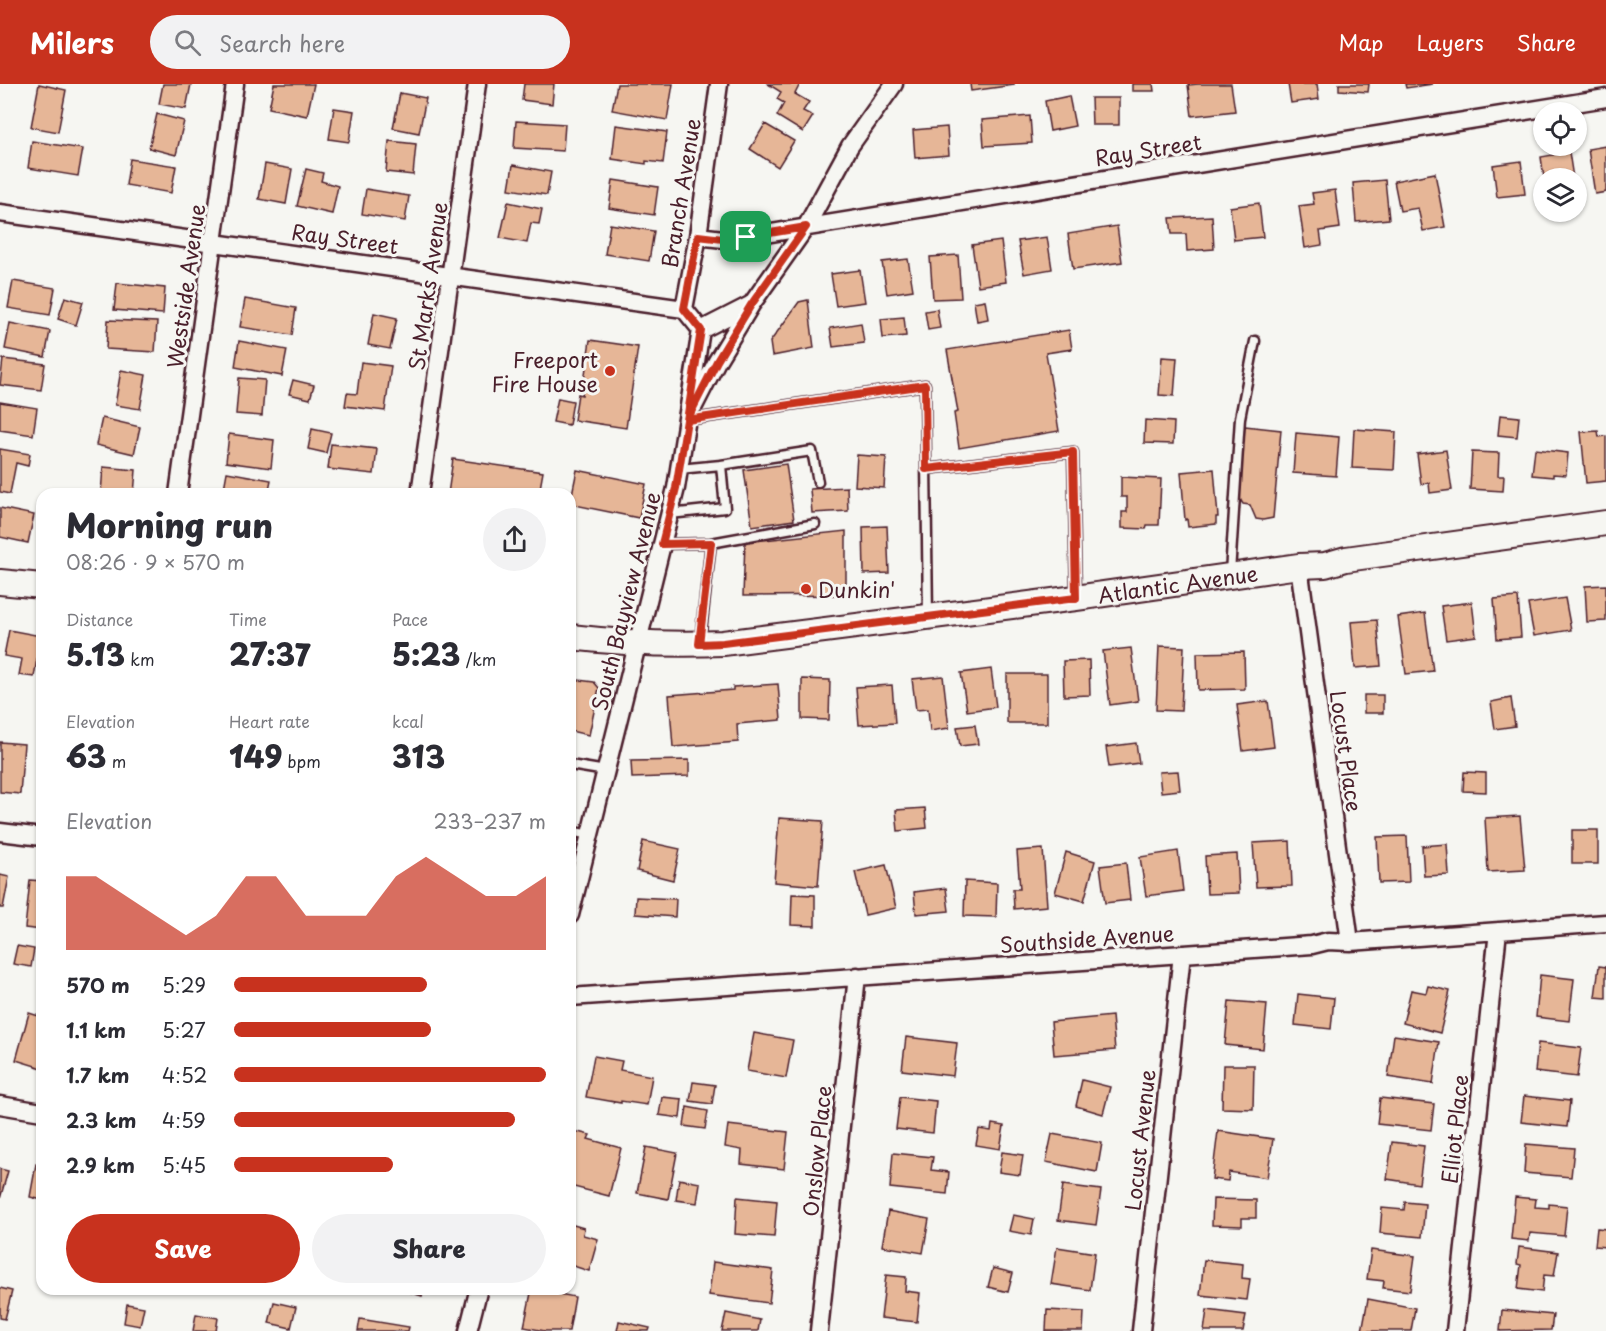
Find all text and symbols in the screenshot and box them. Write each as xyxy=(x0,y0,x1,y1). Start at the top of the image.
search box xyxy=(150,15,570,69)
text: Milers xyxy=(30,21,114,64)
icon: search xyxy=(171,26,204,59)
text: Search here xyxy=(219,26,345,59)
text: Map xyxy=(1339,26,1383,58)
text: Layers xyxy=(1416,26,1484,58)
text: Share xyxy=(1517,26,1576,58)
map controls xyxy=(1533,102,1587,222)
button: locate xyxy=(1533,102,1587,156)
street label: Branch Avenue xyxy=(652,116,708,270)
street label: Ray Street xyxy=(1092,125,1204,173)
button: layers xyxy=(1533,168,1587,222)
street label: St Marks Avenue xyxy=(399,200,455,372)
street label: Westside Avenue xyxy=(158,202,212,370)
pin xyxy=(720,211,771,262)
street label: Ray Street xyxy=(289,215,401,261)
icon: arrive xyxy=(729,220,762,253)
place label: Freeport Fire House xyxy=(492,343,598,399)
marker: Freeport Fire House xyxy=(603,364,617,378)
street label: South Bayview Avenue xyxy=(582,488,668,714)
text: Morning run xyxy=(66,499,273,549)
button: share xyxy=(483,508,546,571)
text: 08:26 · 9 × 570 m xyxy=(66,547,245,577)
street label: Atlantic Avenue xyxy=(1096,556,1260,611)
place label: Dunkin' xyxy=(818,573,895,605)
marker: Dunkin' xyxy=(799,582,813,596)
text: Distance xyxy=(66,607,133,631)
text: Time xyxy=(229,607,267,631)
text: Pace xyxy=(392,607,428,631)
text: 5.13 xyxy=(66,631,125,676)
text: 27:37 xyxy=(229,631,310,676)
text: 5:23 xyxy=(392,631,460,676)
text: km xyxy=(125,647,154,671)
text: /km xyxy=(460,647,496,671)
street label: Locust Place xyxy=(1323,688,1371,814)
text: Elevation xyxy=(66,709,135,733)
text: Heart rate xyxy=(229,709,310,733)
text: kcal xyxy=(392,709,424,733)
text: 63 xyxy=(66,733,106,778)
text: 149 xyxy=(229,733,282,778)
text: 313 xyxy=(392,733,445,778)
text: m xyxy=(106,749,126,773)
text: bpm xyxy=(282,749,321,773)
text: Elevation xyxy=(66,806,152,836)
text: 233–237 m xyxy=(433,806,546,836)
street label: Southside Avenue xyxy=(999,916,1175,960)
text: 570 m xyxy=(66,970,130,1000)
text: 5:29 xyxy=(162,970,206,1000)
text: 1.1 km xyxy=(66,1015,126,1045)
text: 5:27 xyxy=(162,1015,206,1045)
text: 1.7 km xyxy=(66,1060,129,1090)
text: 4:52 xyxy=(162,1060,207,1090)
street label: Locust Avenue xyxy=(1116,1068,1162,1212)
street label: Elliot Place xyxy=(1432,1073,1476,1185)
street label: Onslow Place xyxy=(793,1084,839,1218)
text: 2.3 km xyxy=(66,1105,136,1135)
text: 4:59 xyxy=(162,1105,206,1135)
text: 2.9 km xyxy=(66,1150,135,1180)
text: 5:45 xyxy=(162,1150,206,1180)
button: Save xyxy=(66,1214,300,1283)
button: Share xyxy=(312,1214,546,1283)

